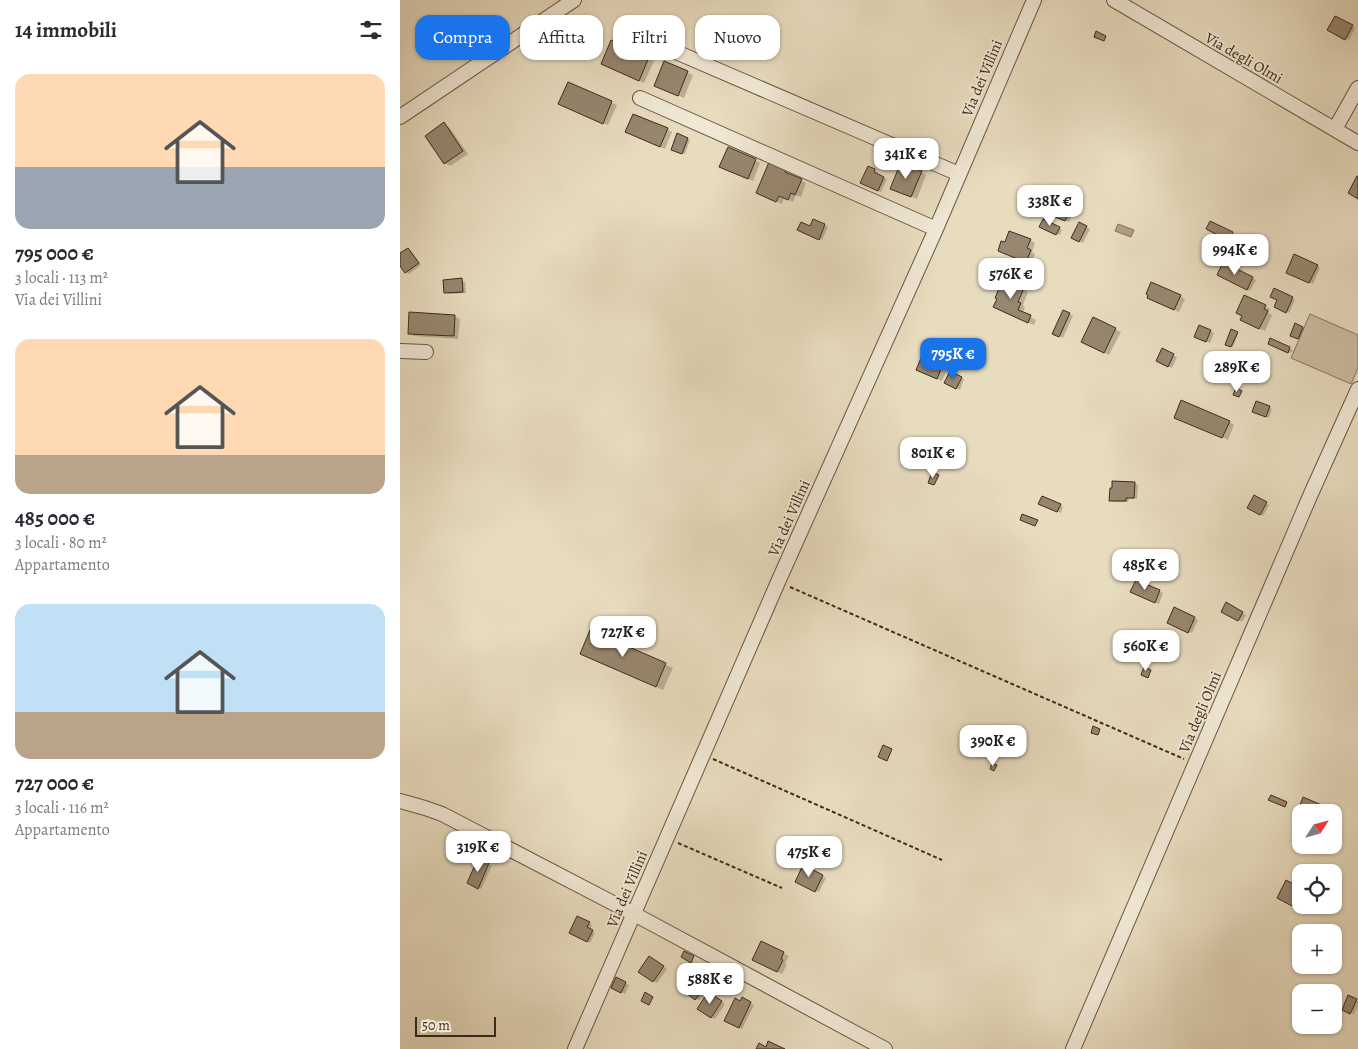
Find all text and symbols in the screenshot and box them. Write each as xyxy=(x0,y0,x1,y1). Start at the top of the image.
chip: Compra xyxy=(415,15,510,60)
chip: Affitta xyxy=(520,15,603,60)
chip: Filtri xyxy=(613,15,685,60)
chip: Nuovo xyxy=(695,15,780,60)
text: 14 immobili xyxy=(15,16,117,44)
icon: filters xyxy=(357,16,385,44)
street label: Via degli Olmi xyxy=(1201,27,1286,88)
street label: Via dei Villini xyxy=(956,37,1007,120)
icon: home xyxy=(155,107,245,197)
pin: 341K € xyxy=(865,138,947,180)
text: 341K € xyxy=(885,143,927,165)
pin: 338K € xyxy=(1009,184,1091,227)
text: 338K € xyxy=(1028,190,1072,212)
pin: 994K € xyxy=(1194,234,1276,276)
text: 795 000 € xyxy=(15,239,94,267)
text: 994K € xyxy=(1213,239,1257,261)
pin: 576K € xyxy=(970,258,1052,300)
text: 576K € xyxy=(989,263,1033,285)
text: 3 locali · 113 m² xyxy=(15,267,108,289)
text: Via dei Villini xyxy=(15,289,102,311)
pin: 795K € xyxy=(912,338,994,380)
text: 795K € xyxy=(931,343,975,365)
pin: 289K € xyxy=(1196,350,1278,393)
text: 289K € xyxy=(1214,356,1260,378)
icon: home xyxy=(155,372,245,462)
pin: 801K € xyxy=(892,436,974,479)
text: 801K € xyxy=(911,442,955,464)
street label: Via dei Villini xyxy=(763,477,815,560)
text: 485 000 € xyxy=(15,504,95,532)
text: 3 locali · 80 m² xyxy=(15,532,107,554)
pin: 485K € xyxy=(1104,548,1186,591)
text: Appartamento xyxy=(15,554,110,576)
text: 485K € xyxy=(1123,554,1167,576)
pin: 727K € xyxy=(582,616,664,658)
text: 727K € xyxy=(601,621,645,643)
pin: 560K € xyxy=(1105,630,1187,672)
text: 560K € xyxy=(1124,635,1168,657)
icon: home xyxy=(155,637,245,727)
street label: Via degli Olmi xyxy=(1174,668,1226,757)
pin: 390K € xyxy=(952,724,1034,767)
text: 390K € xyxy=(971,730,1015,752)
text: 727 000 € xyxy=(15,769,94,797)
text: 3 locali · 116 m² xyxy=(15,797,109,819)
north arrow xyxy=(1292,804,1342,854)
map controls xyxy=(1292,804,1342,1034)
text: Appartamento xyxy=(15,819,110,841)
pin: 319K € xyxy=(437,830,519,873)
text: 319K € xyxy=(457,836,499,858)
pin: 475K € xyxy=(768,836,850,878)
text: 475K € xyxy=(787,841,831,863)
street label: Via dei Villini xyxy=(601,848,652,931)
button: locate xyxy=(1292,864,1342,914)
button: + xyxy=(1292,924,1342,974)
pin: 588K € xyxy=(669,962,751,1005)
text: 588K € xyxy=(688,968,732,990)
button: − xyxy=(1292,984,1342,1034)
scale bar xyxy=(415,1014,496,1037)
text: 50 m xyxy=(422,1016,450,1035)

